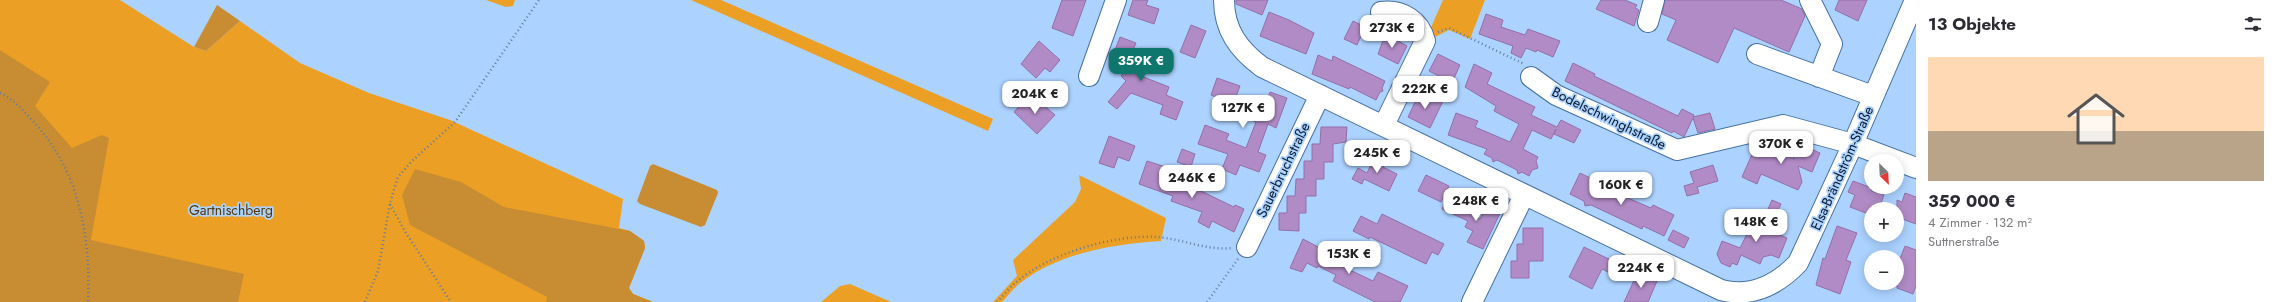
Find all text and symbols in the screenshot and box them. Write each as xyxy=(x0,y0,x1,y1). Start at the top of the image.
text: 13 Objekte xyxy=(1928,12,2016,36)
icon: filters xyxy=(2242,13,2264,35)
pin: 273K € xyxy=(1359,15,1425,49)
text: 273K € xyxy=(1369,18,1415,37)
pin: 359K € xyxy=(1108,48,1174,82)
text: 359K € xyxy=(1118,51,1164,70)
pin: 222K € xyxy=(1392,76,1458,110)
text: 222K € xyxy=(1401,79,1449,98)
pin: 204K € xyxy=(1002,81,1068,115)
street label: Bodelschwinghstraße xyxy=(1548,82,1670,154)
icon: home xyxy=(2060,83,2132,155)
text: 204K € xyxy=(1011,84,1059,103)
pin: 127K € xyxy=(1210,95,1276,129)
text: 127K € xyxy=(1221,98,1265,117)
street label: Elsa-Brändström-Straße xyxy=(1806,103,1878,233)
street label: Sauerbruchstraße xyxy=(1251,119,1315,221)
pin: 370K € xyxy=(1748,131,1814,165)
text: 370K € xyxy=(1758,134,1804,153)
pin: 245K € xyxy=(1344,140,1410,174)
text: 245K € xyxy=(1353,143,1401,162)
north arrow xyxy=(1864,154,1904,194)
map controls xyxy=(1864,154,1904,290)
pin: 246K € xyxy=(1159,165,1225,199)
text: 246K € xyxy=(1168,168,1216,187)
pin: 160K € xyxy=(1588,172,1654,206)
text: 160K € xyxy=(1598,175,1644,194)
pin: 248K € xyxy=(1443,188,1509,222)
text: 359 000 € xyxy=(1928,189,2016,213)
text: 248K € xyxy=(1452,191,1500,210)
park label: Gartnischberg xyxy=(189,200,273,220)
button: + xyxy=(1864,202,1904,242)
pin: 148K € xyxy=(1723,209,1789,243)
text: 148K € xyxy=(1733,212,1779,231)
text: 4 Zimmer · 132 m² xyxy=(1928,213,2032,232)
text: Suttnerstraße xyxy=(1928,232,1999,251)
pin: 153K € xyxy=(1316,241,1382,275)
text: 153K € xyxy=(1327,244,1371,263)
button: − xyxy=(1864,250,1904,290)
pin: 224K € xyxy=(1608,255,1674,289)
text: 224K € xyxy=(1617,258,1665,277)

